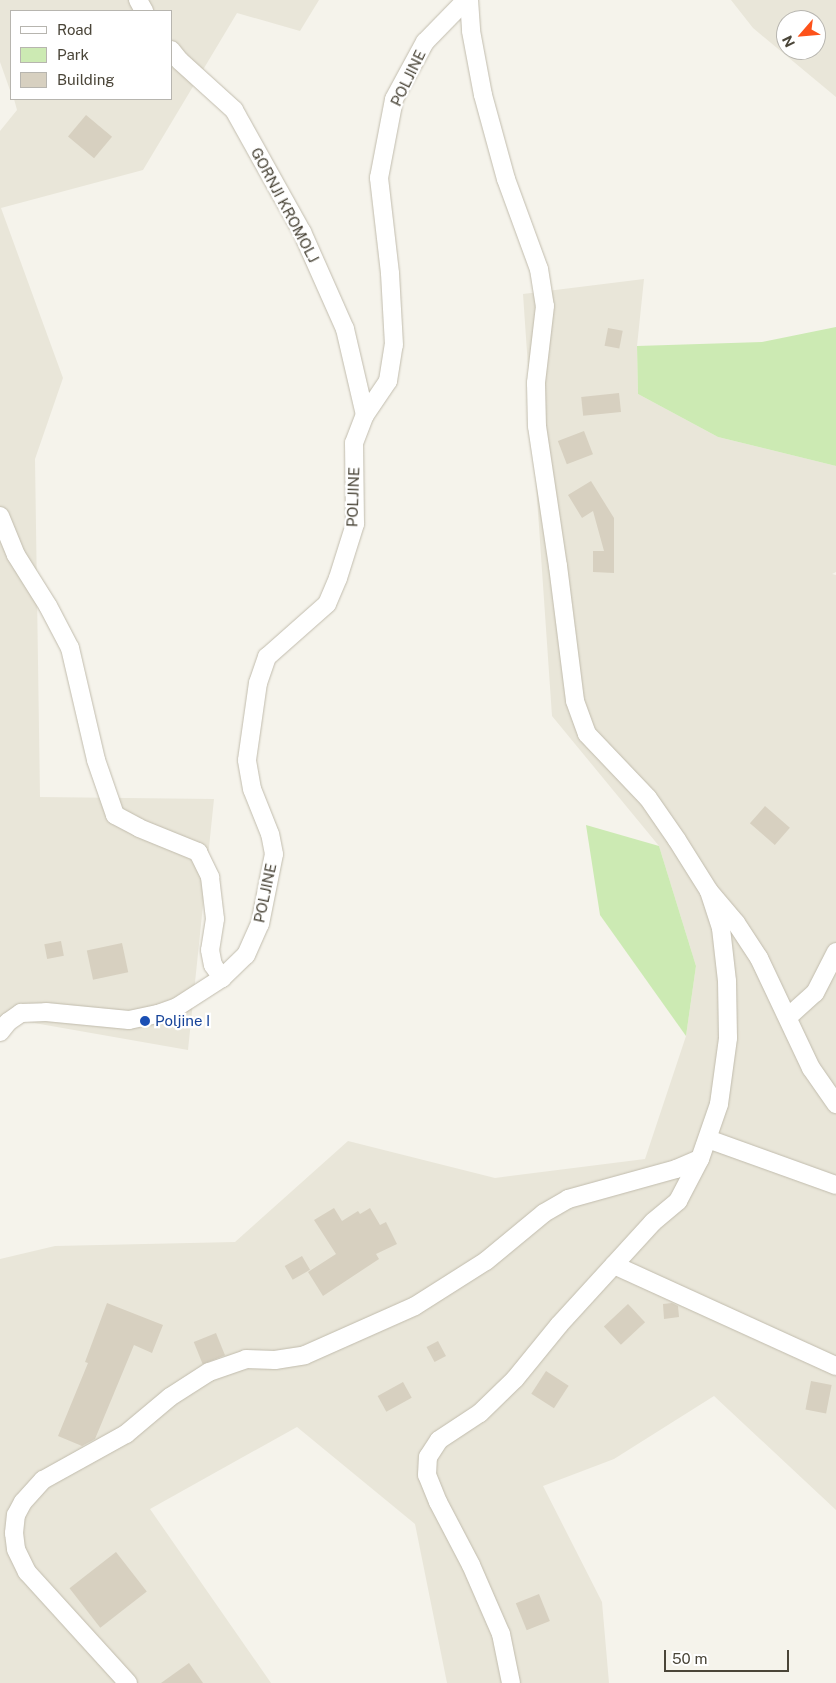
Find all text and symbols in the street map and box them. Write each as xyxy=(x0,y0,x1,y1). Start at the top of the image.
legend xyxy=(10,10,172,100)
north arrow xyxy=(776,10,826,60)
text: Road xyxy=(57,21,93,38)
text: N xyxy=(779,33,798,50)
text: Park xyxy=(57,46,89,63)
street label: POLJINE xyxy=(387,47,429,109)
text: Building xyxy=(57,71,115,88)
street label: GORNJI KROMOLJ xyxy=(247,144,323,266)
street label: POLJINE xyxy=(343,467,363,527)
street label: POLJINE xyxy=(250,862,280,924)
place label: Poljine I xyxy=(155,1012,210,1030)
marker: Poljine I xyxy=(139,1015,151,1027)
scale bar xyxy=(666,1640,791,1672)
text: 50 m xyxy=(672,1650,707,1667)

